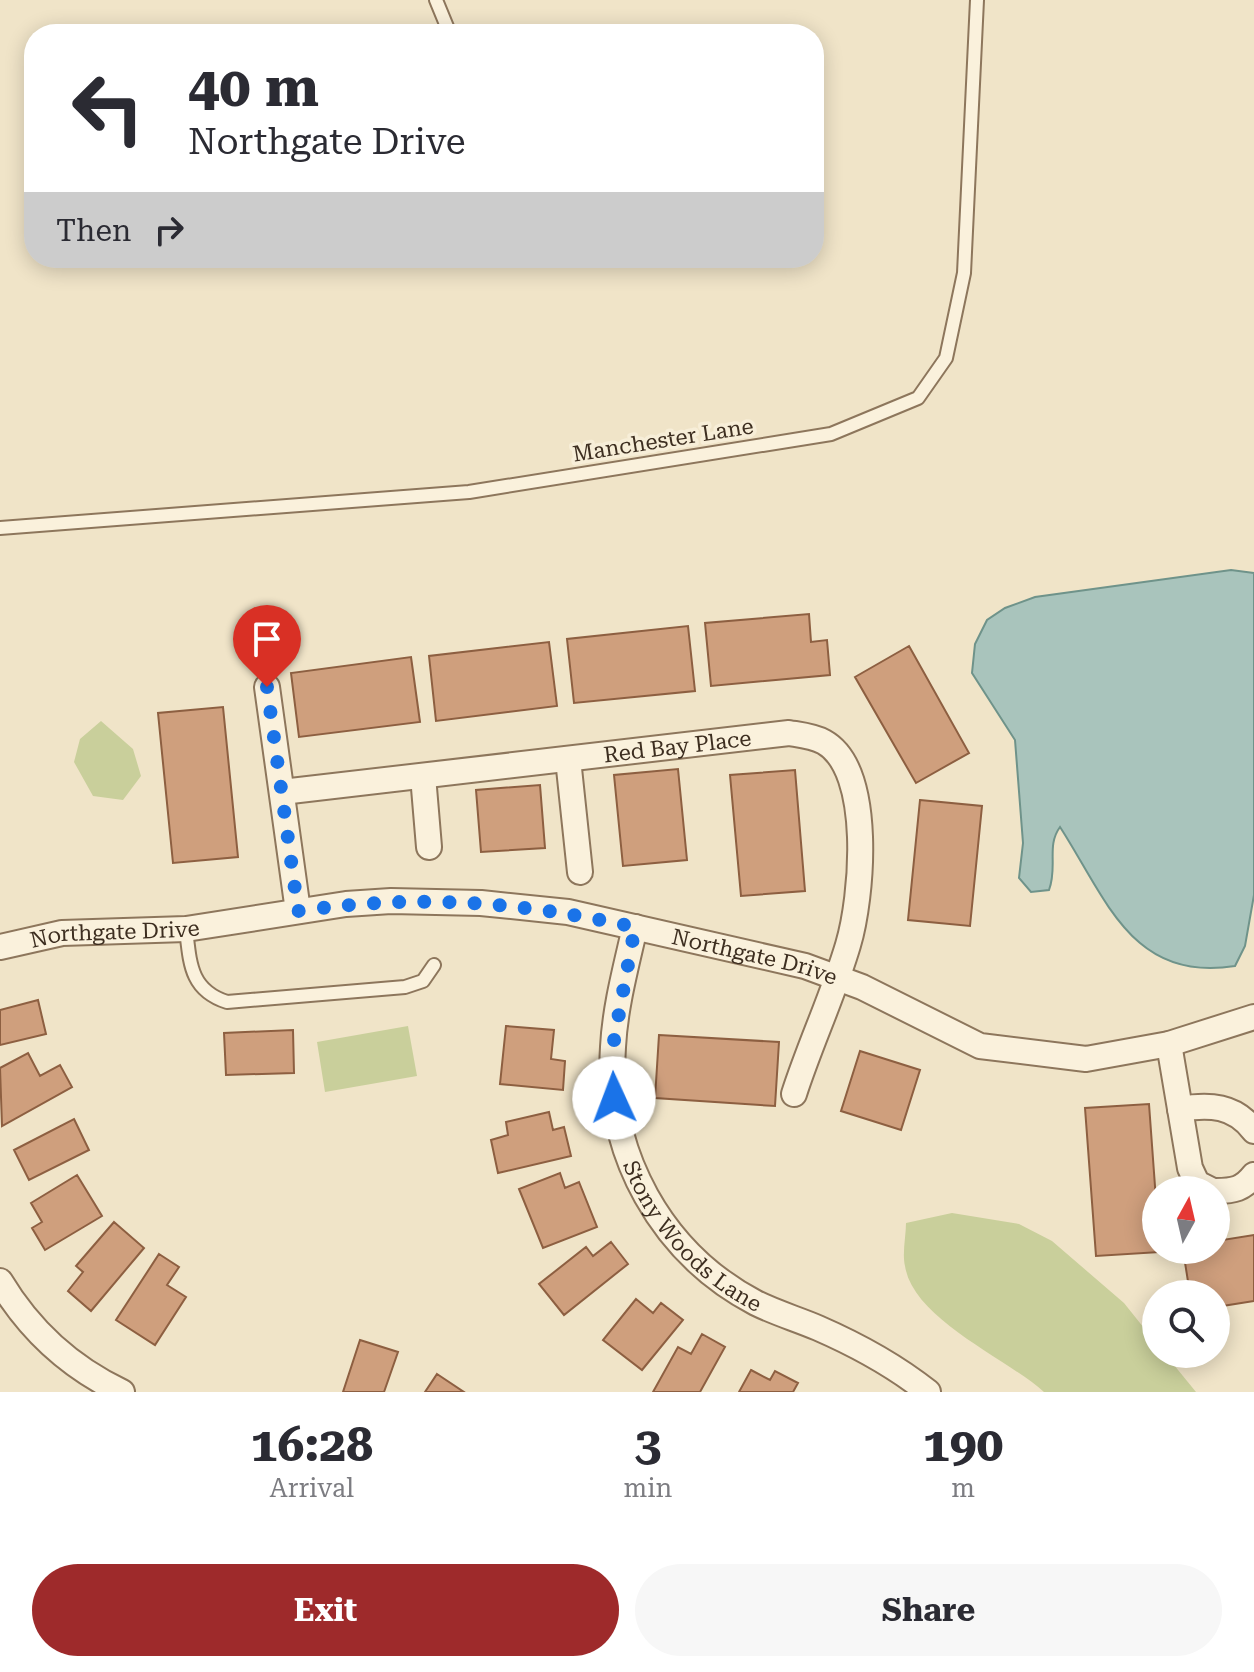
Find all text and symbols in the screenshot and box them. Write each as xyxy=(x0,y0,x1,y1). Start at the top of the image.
text: 40 m xyxy=(188,54,319,120)
icon: left xyxy=(56,56,160,160)
text: Northgate Drive xyxy=(188,121,466,163)
icon: right xyxy=(147,208,191,252)
text: Then xyxy=(56,213,131,248)
street label: Manchester Lane xyxy=(571,413,755,467)
pin xyxy=(233,605,301,687)
icon: arrive xyxy=(245,617,289,661)
street label: Red Bay Place xyxy=(602,725,752,767)
street label: Northgate Drive xyxy=(28,915,201,952)
street label: Northgate Drive xyxy=(670,924,841,989)
position arrow xyxy=(572,1056,656,1140)
street label: Stony Woods Lane xyxy=(619,1157,766,1316)
north arrow xyxy=(1142,1176,1230,1264)
map controls xyxy=(1142,1176,1230,1368)
button: search xyxy=(1142,1280,1230,1368)
text: 16:28 xyxy=(251,1417,373,1473)
text: 3 xyxy=(634,1417,661,1473)
text: 190 xyxy=(923,1417,1003,1473)
text: Arrival xyxy=(270,1473,354,1503)
text: min xyxy=(624,1473,672,1503)
text: m xyxy=(951,1473,975,1503)
button: Exit xyxy=(32,1564,619,1656)
button: Share xyxy=(635,1564,1222,1656)

